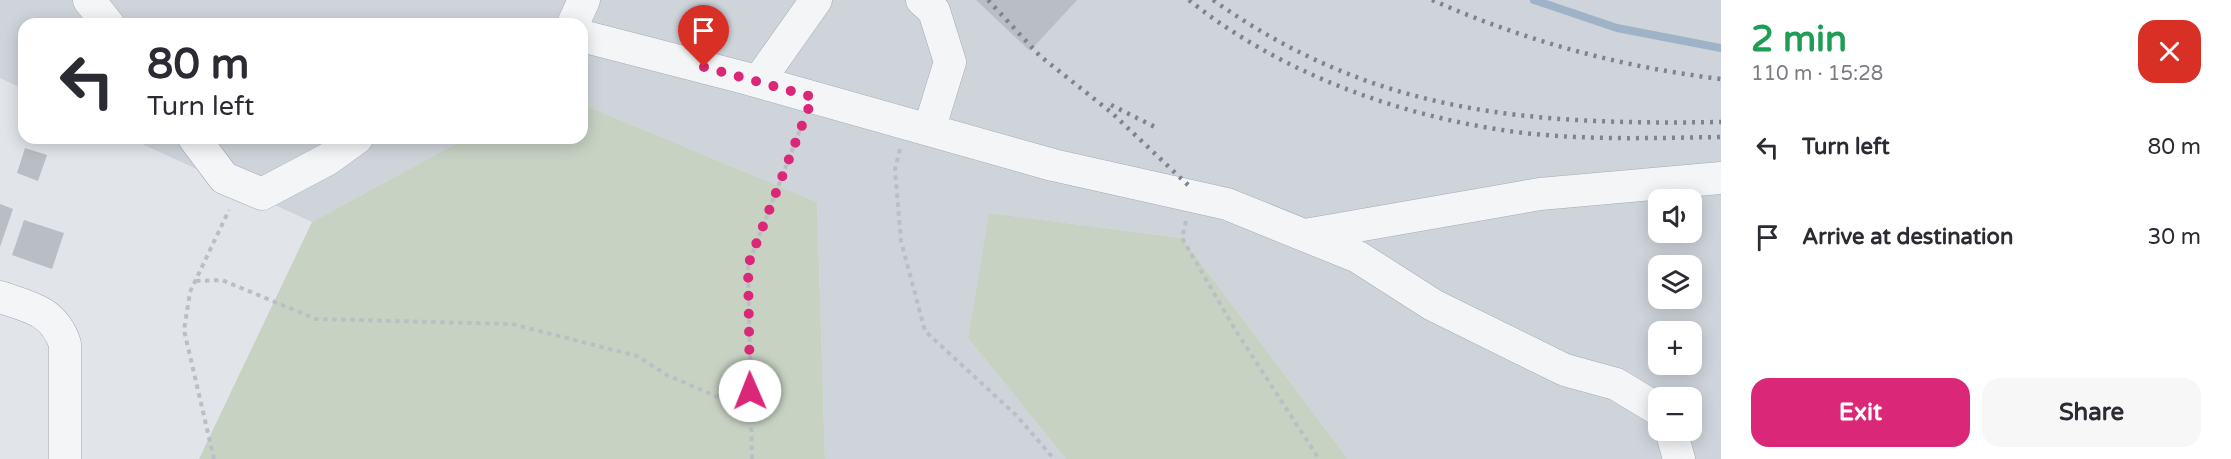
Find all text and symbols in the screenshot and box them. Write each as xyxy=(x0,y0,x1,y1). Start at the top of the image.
pin xyxy=(678,5,729,67)
icon: arrive xyxy=(687,14,720,47)
text: 2 min xyxy=(1751,18,1847,61)
button: close xyxy=(2138,20,2201,83)
text: 80 m xyxy=(147,39,249,90)
icon: left xyxy=(48,42,126,120)
text: 110 m · 15:28 xyxy=(1751,62,1883,86)
text: Turn left xyxy=(147,90,254,123)
icon: left xyxy=(1751,131,1784,164)
text: Turn left xyxy=(1802,134,1890,160)
text: 80 m xyxy=(2147,134,2201,160)
map controls xyxy=(1648,189,1702,441)
button: sound xyxy=(1648,189,1702,243)
icon: arrive xyxy=(1751,221,1784,254)
text: Arrive at destination xyxy=(1802,224,2013,250)
text: 30 m xyxy=(2147,224,2201,250)
button: layers xyxy=(1648,255,1702,309)
button: + xyxy=(1648,321,1702,375)
position arrow xyxy=(718,359,782,423)
button: Exit xyxy=(1751,378,1970,447)
button: Share xyxy=(1982,378,2201,447)
button: − xyxy=(1648,387,1702,441)

